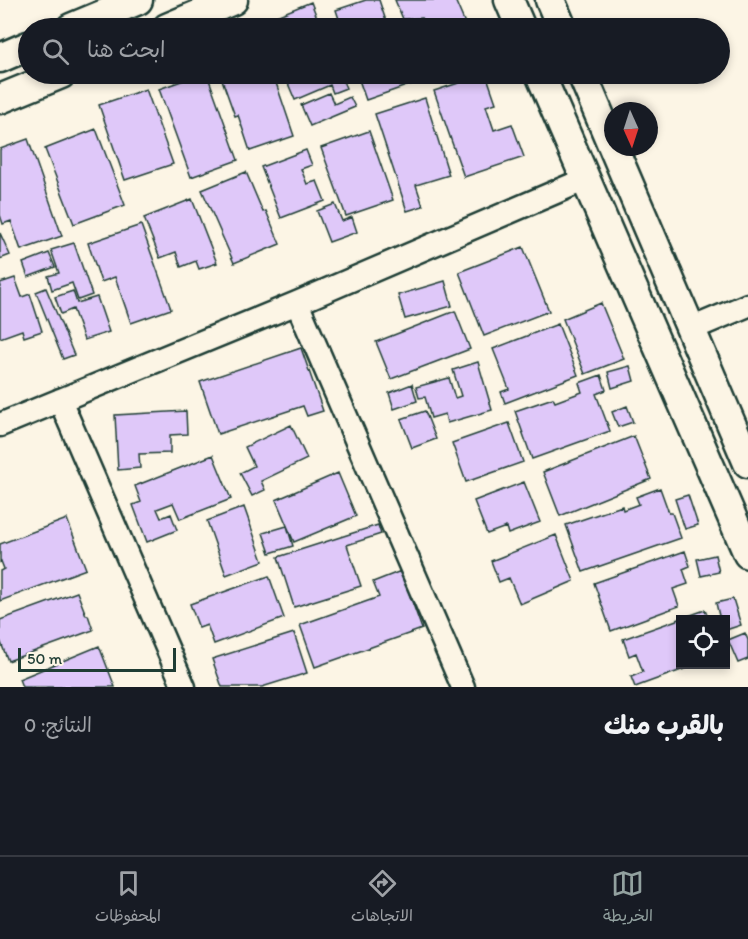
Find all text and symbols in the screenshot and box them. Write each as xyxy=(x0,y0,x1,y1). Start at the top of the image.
search box xyxy=(18,18,730,84)
icon: search xyxy=(39,35,72,68)
text: ابحث هنا xyxy=(87,36,166,63)
north arrow xyxy=(604,102,658,156)
map controls xyxy=(676,615,730,669)
button: locate xyxy=(676,615,730,669)
scale bar xyxy=(18,645,176,672)
text: 50 m xyxy=(27,649,62,668)
text: بالقرب منك xyxy=(604,709,724,741)
text: النتائج: 0 xyxy=(24,713,92,737)
tab: المحفوظات xyxy=(95,867,161,930)
tab: الاتجاهات xyxy=(351,867,413,930)
tab: الخريطة xyxy=(603,867,653,930)

